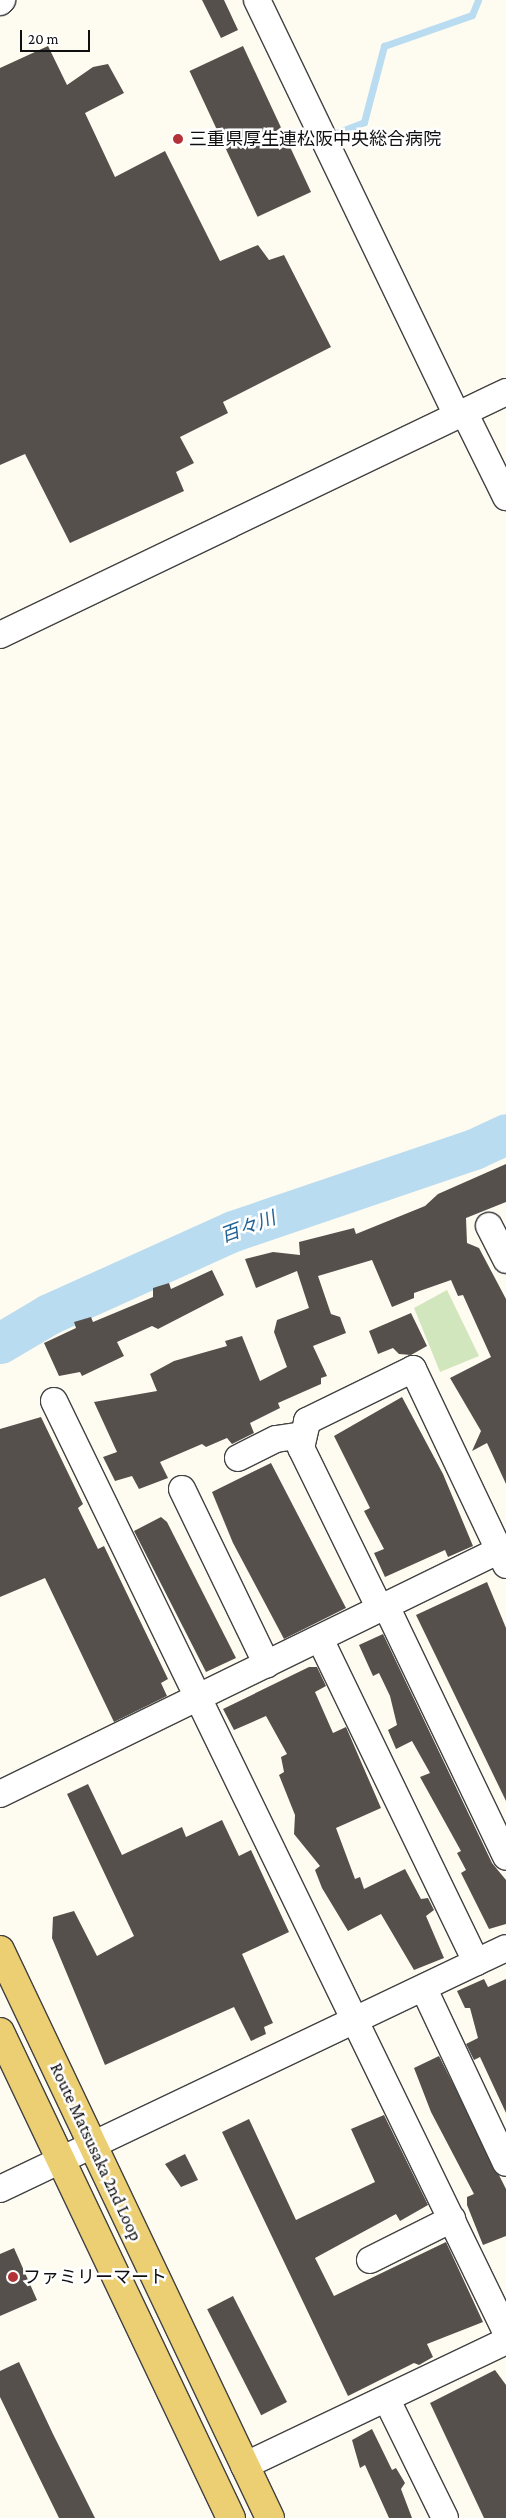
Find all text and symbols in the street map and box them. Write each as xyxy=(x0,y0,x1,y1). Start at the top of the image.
scale bar xyxy=(22,20,92,52)
text: 20 m xyxy=(28,31,59,47)
place label: 三重県厚生連松阪中央総合病院 xyxy=(189,128,441,150)
marker: 三重県厚生連松阪中央総合病院 xyxy=(171,132,185,146)
water label: 百々川 xyxy=(217,1207,279,1247)
street label: Route Matsusaka 2nd Loop xyxy=(45,2060,147,2244)
place label: ファミリーマート xyxy=(23,2266,167,2288)
marker: ファミリーマート xyxy=(7,2271,19,2283)

